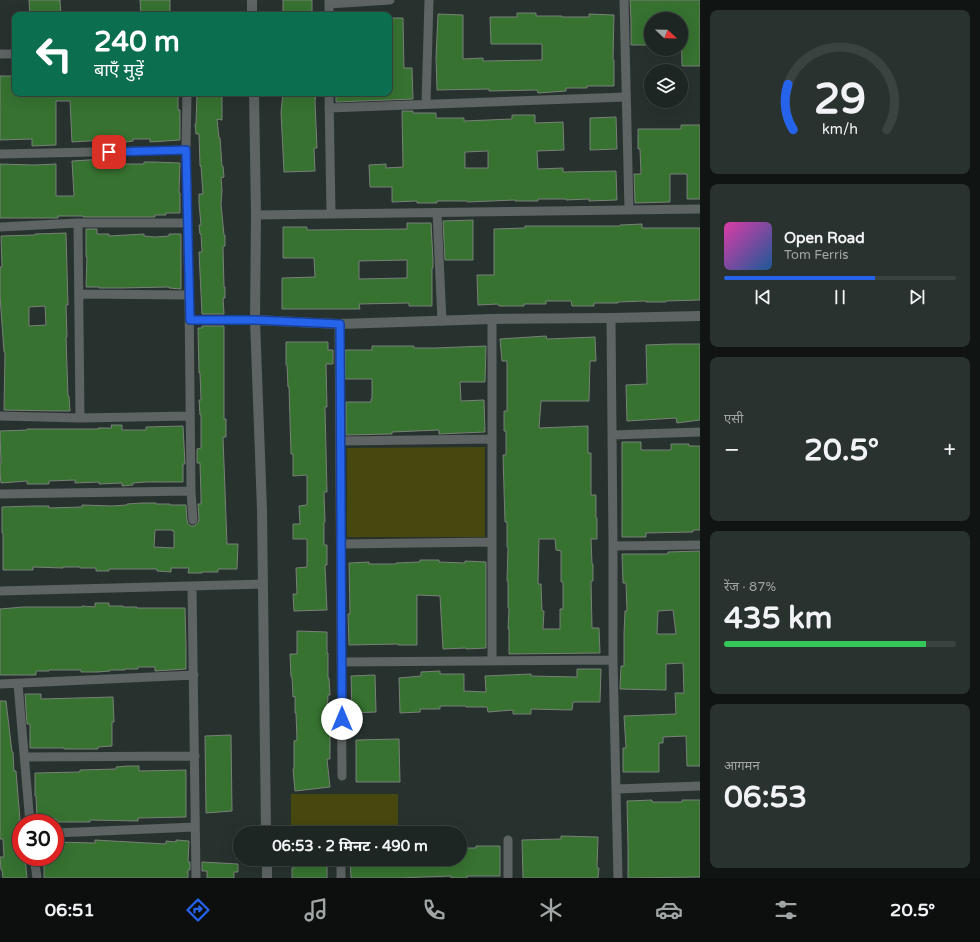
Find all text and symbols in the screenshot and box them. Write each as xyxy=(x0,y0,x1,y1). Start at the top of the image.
north arrow xyxy=(644,12,688,56)
map controls xyxy=(644,12,688,108)
text: 240 m xyxy=(94,25,180,59)
icon: left xyxy=(28,28,80,80)
text: बाएँ मुड़ें xyxy=(94,59,144,81)
button: layers xyxy=(644,64,688,108)
text: 29 xyxy=(814,75,866,125)
text: km/h xyxy=(822,120,858,137)
pin xyxy=(92,135,126,169)
icon: arrive xyxy=(98,141,120,163)
text: Open Road xyxy=(784,229,865,247)
text: Tom Ferris xyxy=(784,247,848,263)
icon: previous xyxy=(752,286,774,308)
icon: pause xyxy=(829,286,851,308)
icon: next xyxy=(906,286,928,308)
text: एसी xyxy=(724,411,743,427)
text: 20.5° xyxy=(804,432,879,469)
text: − xyxy=(724,437,740,463)
text: + xyxy=(944,437,956,463)
text: रेंज · 87% xyxy=(724,579,776,595)
text: 435 km xyxy=(724,600,832,637)
position arrow xyxy=(321,698,363,740)
text: आगमन xyxy=(724,758,760,774)
text: 06:53 xyxy=(724,779,807,816)
speed limit sign: 30 xyxy=(12,814,64,866)
text: 06:53 · 2 मिनट · 490 m xyxy=(272,837,428,855)
icon: directions xyxy=(184,896,212,924)
icon: music xyxy=(302,896,330,924)
icon: phone xyxy=(420,896,448,924)
icon: climate xyxy=(537,896,565,924)
icon: car xyxy=(655,896,683,924)
icon: filters xyxy=(772,896,800,924)
text: 06:51 xyxy=(45,899,95,921)
text: 20.5° xyxy=(890,899,935,921)

